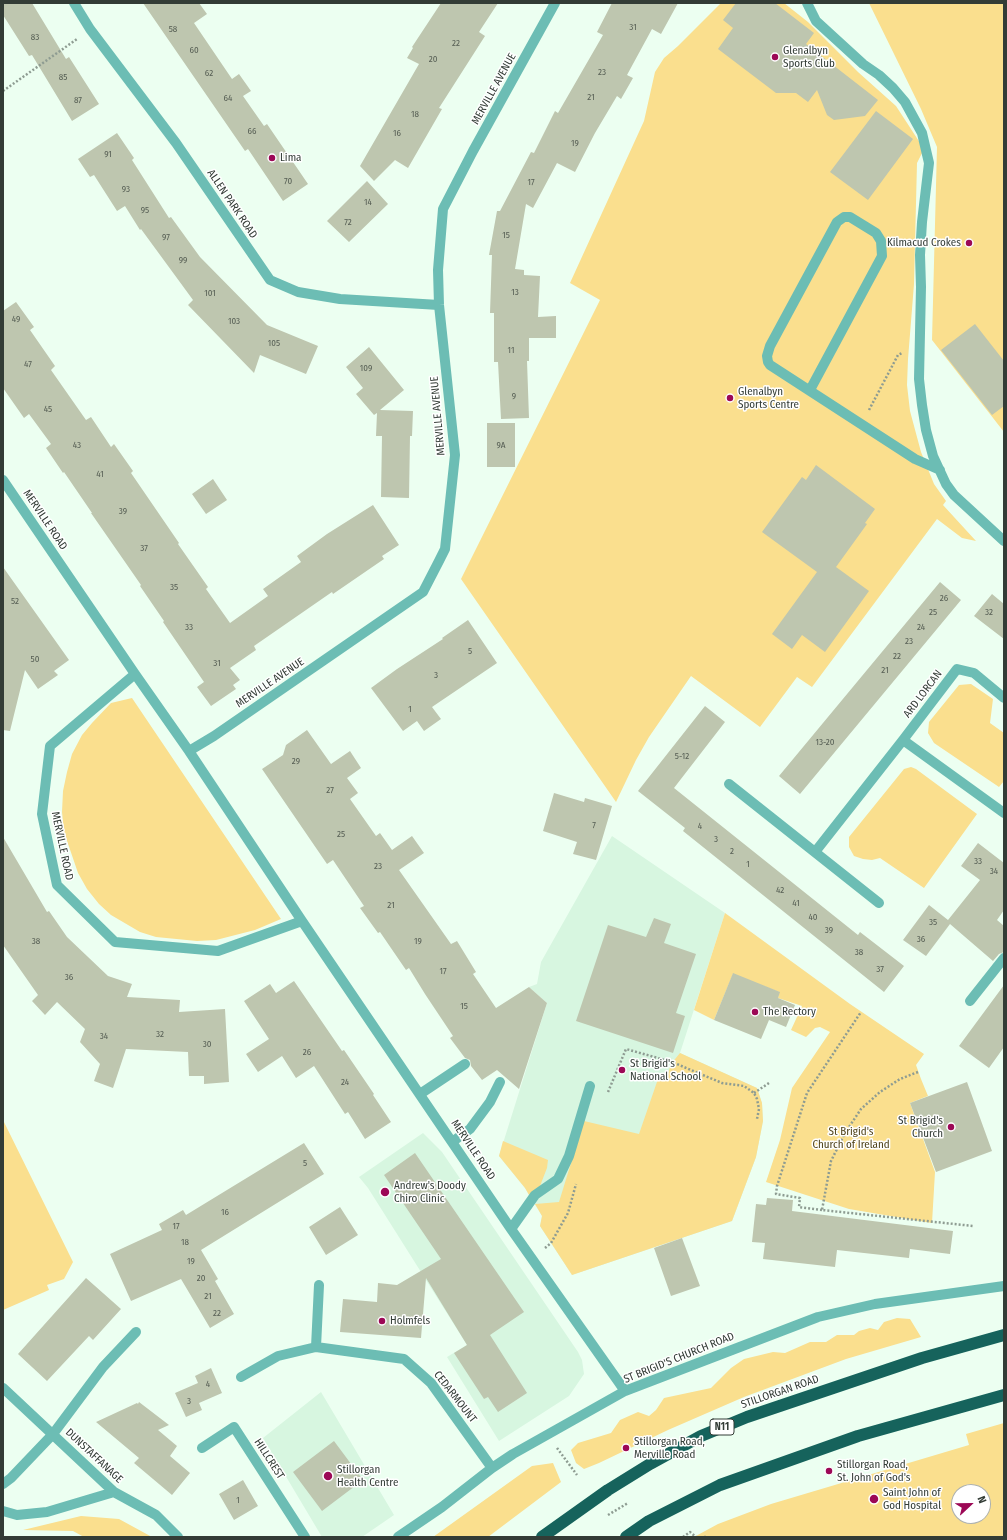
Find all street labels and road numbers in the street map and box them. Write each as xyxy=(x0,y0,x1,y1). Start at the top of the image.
street label: MERVILLE AVENUE xyxy=(469,51,519,127)
street label: ALLEN PARK ROAD xyxy=(204,167,260,241)
street label: MERVILLE AVENUE xyxy=(428,376,448,456)
street label: MERVILLE ROAD xyxy=(20,487,70,553)
street label: MERVILLE AVENUE xyxy=(233,655,307,711)
street label: ARD LORCAN xyxy=(901,668,945,720)
street label: MERVILLE ROAD xyxy=(48,811,76,881)
street label: MERVILLE ROAD xyxy=(448,1117,498,1183)
street label: ST BRIGID'S CHURCH ROAD xyxy=(622,1330,736,1386)
street label: CEDARMOUNT xyxy=(431,1369,479,1425)
street label: STILLORGAN ROAD xyxy=(739,1372,821,1412)
road number: N11 xyxy=(710,1419,734,1435)
street label: DUNSTAFFANAGE xyxy=(63,1426,125,1486)
street label: HILLCREST xyxy=(251,1436,287,1482)

